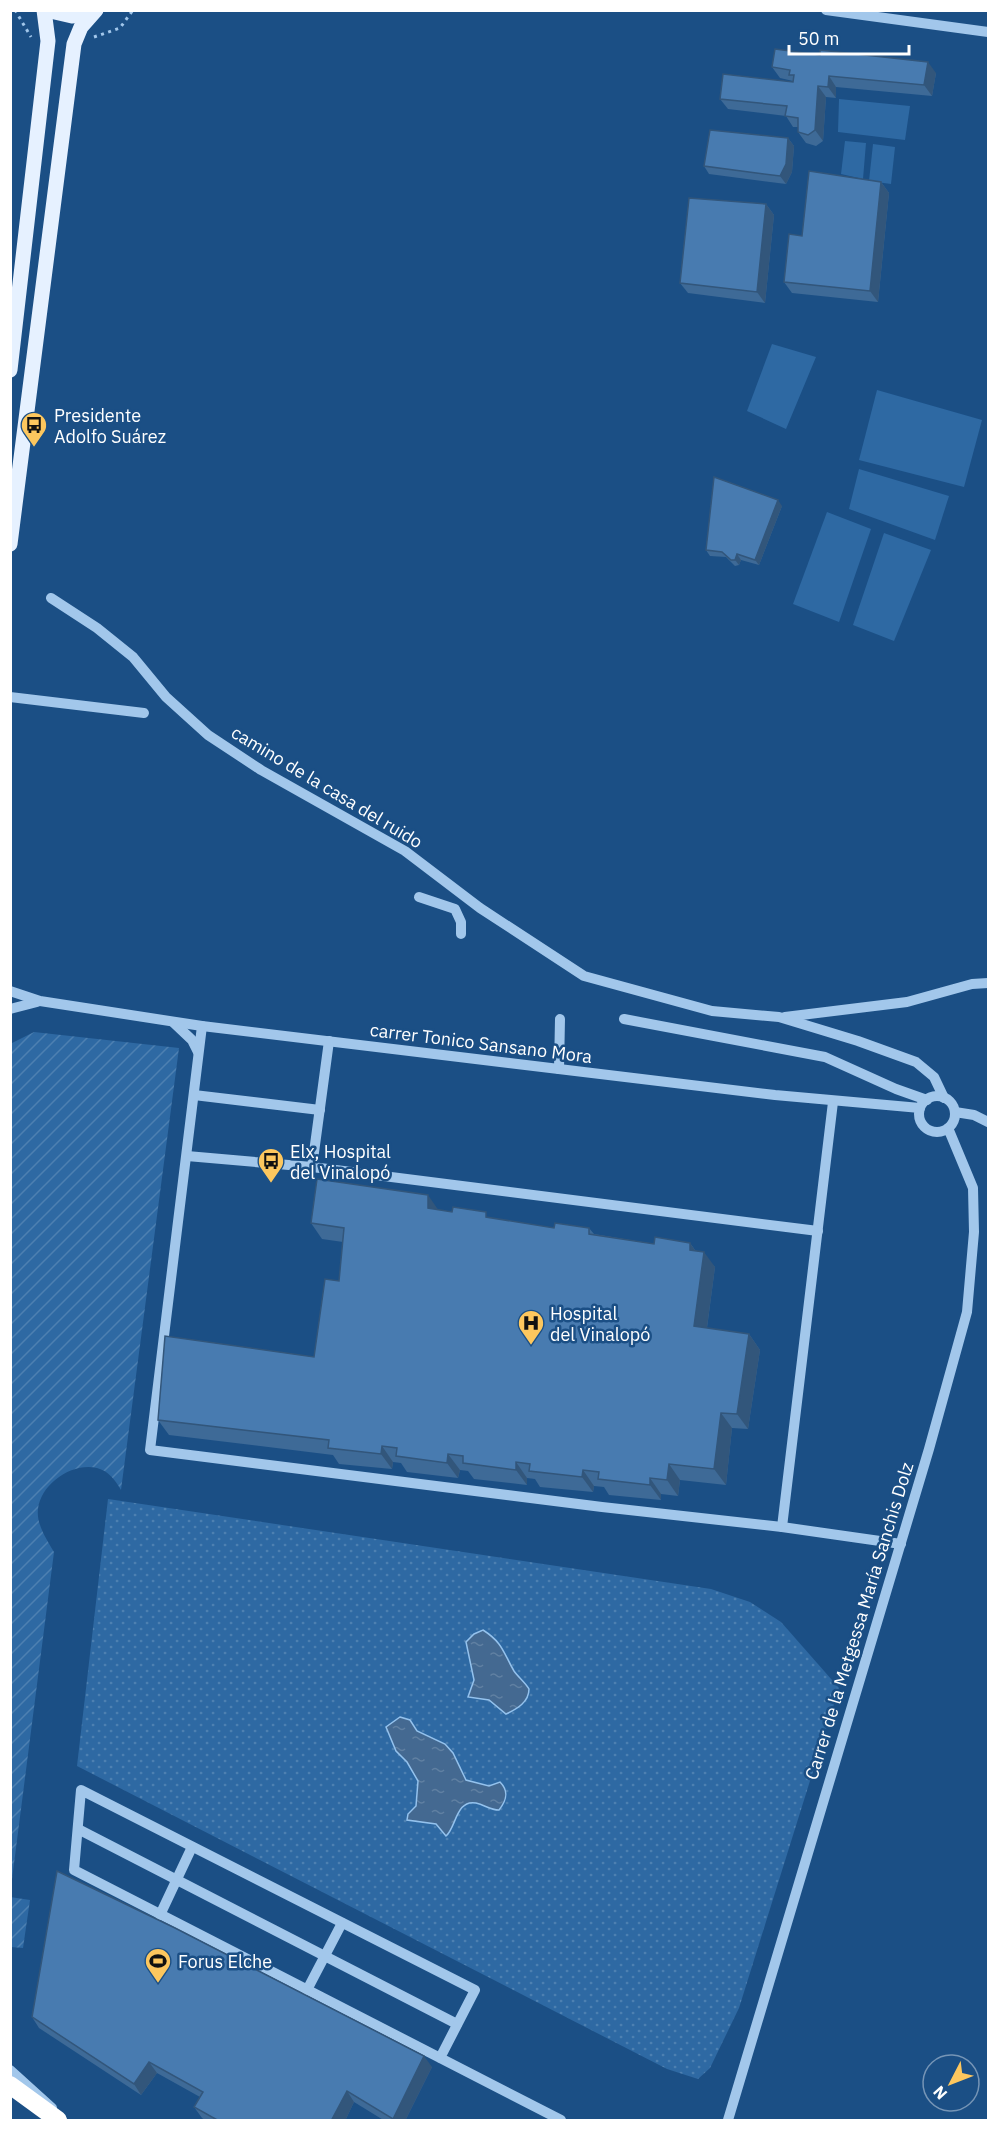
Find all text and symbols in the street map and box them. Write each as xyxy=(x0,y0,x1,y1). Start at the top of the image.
scale bar xyxy=(789,18,909,56)
text: 50 m xyxy=(798,27,840,50)
place label: Presidente Adolfo Suárez xyxy=(54,404,166,448)
bus stop icon: Presidente Adolfo Suárez xyxy=(19,410,49,448)
street label: camino de la casa del ruido xyxy=(227,721,427,853)
street label: carrer Tonico Sansano Mora xyxy=(369,1018,594,1068)
place label: Elx, Hospital del Vinalopó xyxy=(290,1140,391,1184)
bus stop icon: Elx, Hospital del Vinalopó xyxy=(256,1146,286,1184)
place label: Hospital del Vinalopó xyxy=(550,1302,650,1346)
hospital icon: Hospital del Vinalopó xyxy=(516,1308,546,1346)
street label: Carrer de la Metgessa María Sanchis Dolz xyxy=(800,1459,918,1783)
sports icon: Forus Elche xyxy=(143,1946,173,1984)
place label: Forus Elche xyxy=(178,1950,272,1973)
north arrow xyxy=(921,2053,981,2113)
text: N xyxy=(929,2082,951,2104)

